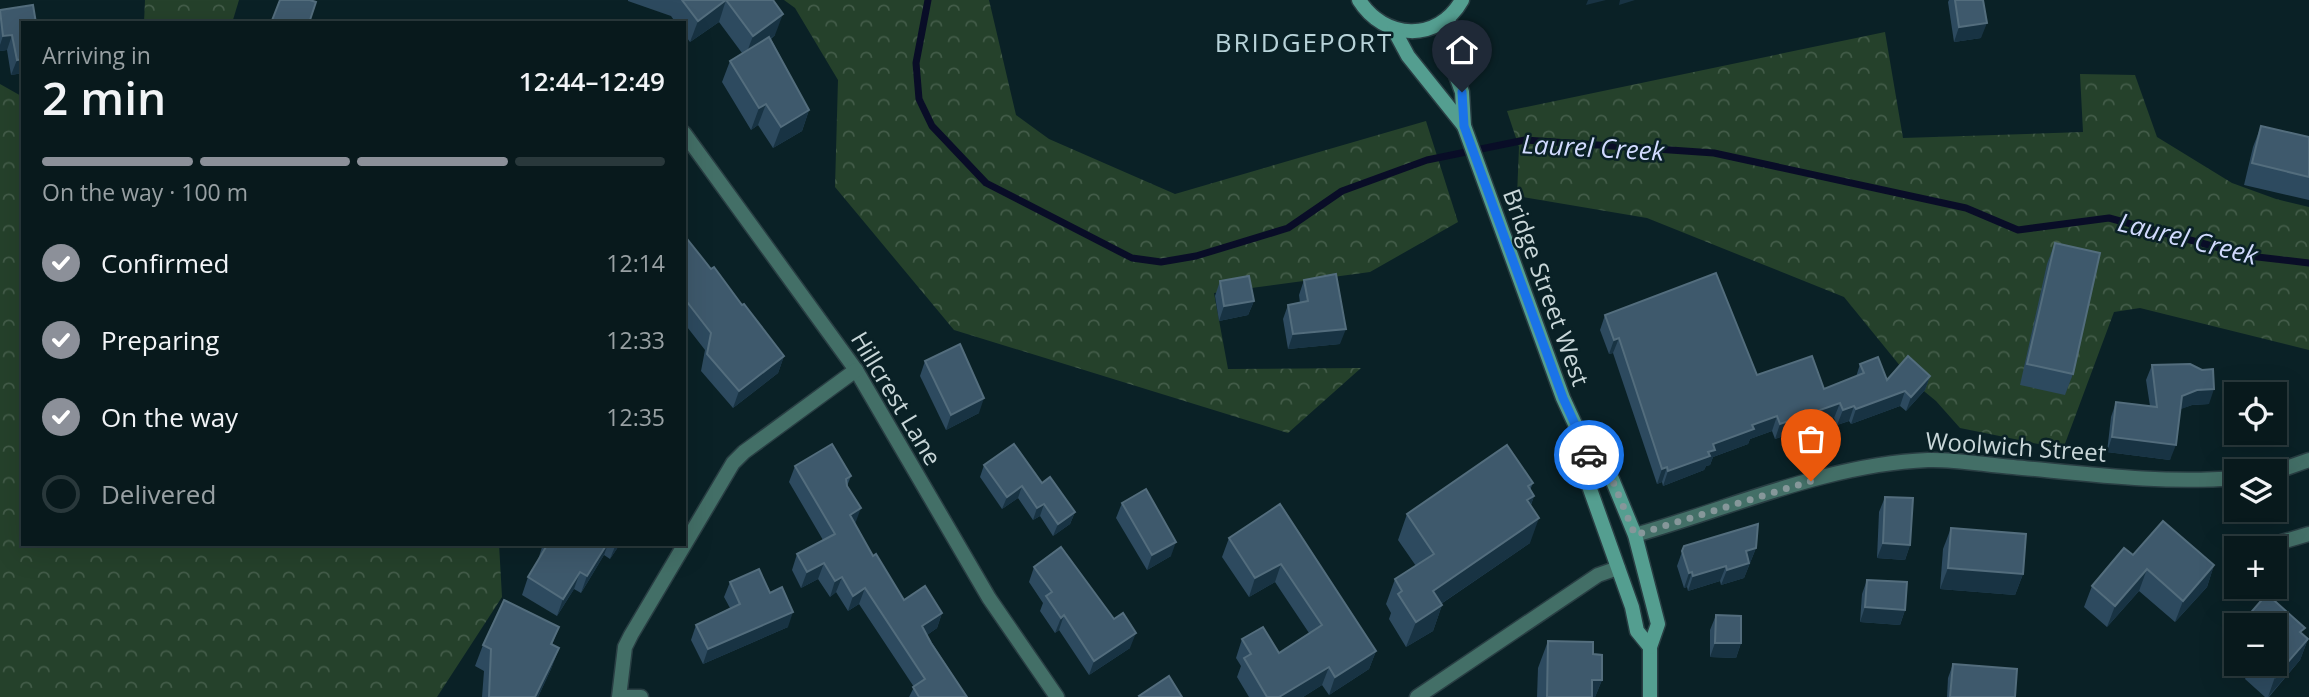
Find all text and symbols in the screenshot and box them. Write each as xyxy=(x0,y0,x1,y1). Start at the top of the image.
pin xyxy=(1432,20,1492,92)
district label: BRIDGEPORT xyxy=(1215,24,1393,60)
icon: home xyxy=(1443,31,1481,69)
text: Arriving in xyxy=(42,39,151,71)
text: 12:44–12:49 xyxy=(519,63,665,99)
text: 2 min xyxy=(42,66,166,128)
water label: Laurel Creek xyxy=(1521,125,1667,169)
text: On the way · 100 m xyxy=(42,176,248,208)
street label: Bridge Street West xyxy=(1496,184,1598,390)
water label: Laurel Creek xyxy=(2114,203,2263,273)
icon: check xyxy=(42,244,80,282)
text: Confirmed xyxy=(101,245,229,281)
text: 12:14 xyxy=(606,247,665,279)
icon: check xyxy=(42,321,80,359)
text: Preparing xyxy=(101,322,219,358)
text: 12:33 xyxy=(606,324,665,356)
street label: Hillcrest Lane xyxy=(844,325,950,471)
map controls xyxy=(2224,382,2287,676)
button: locate xyxy=(2224,382,2287,445)
icon: check xyxy=(42,398,80,436)
text: On the way xyxy=(101,399,238,435)
text: 12:35 xyxy=(606,401,665,433)
pin xyxy=(1781,409,1841,481)
courier xyxy=(1554,420,1624,490)
icon: bag xyxy=(1792,420,1830,458)
street label: Woolwich Street xyxy=(1924,423,2108,469)
icon: car xyxy=(1570,436,1608,474)
button: layers xyxy=(2224,459,2287,522)
text: Delivered xyxy=(101,476,216,512)
button: + xyxy=(2224,536,2287,599)
button: − xyxy=(2224,613,2287,676)

